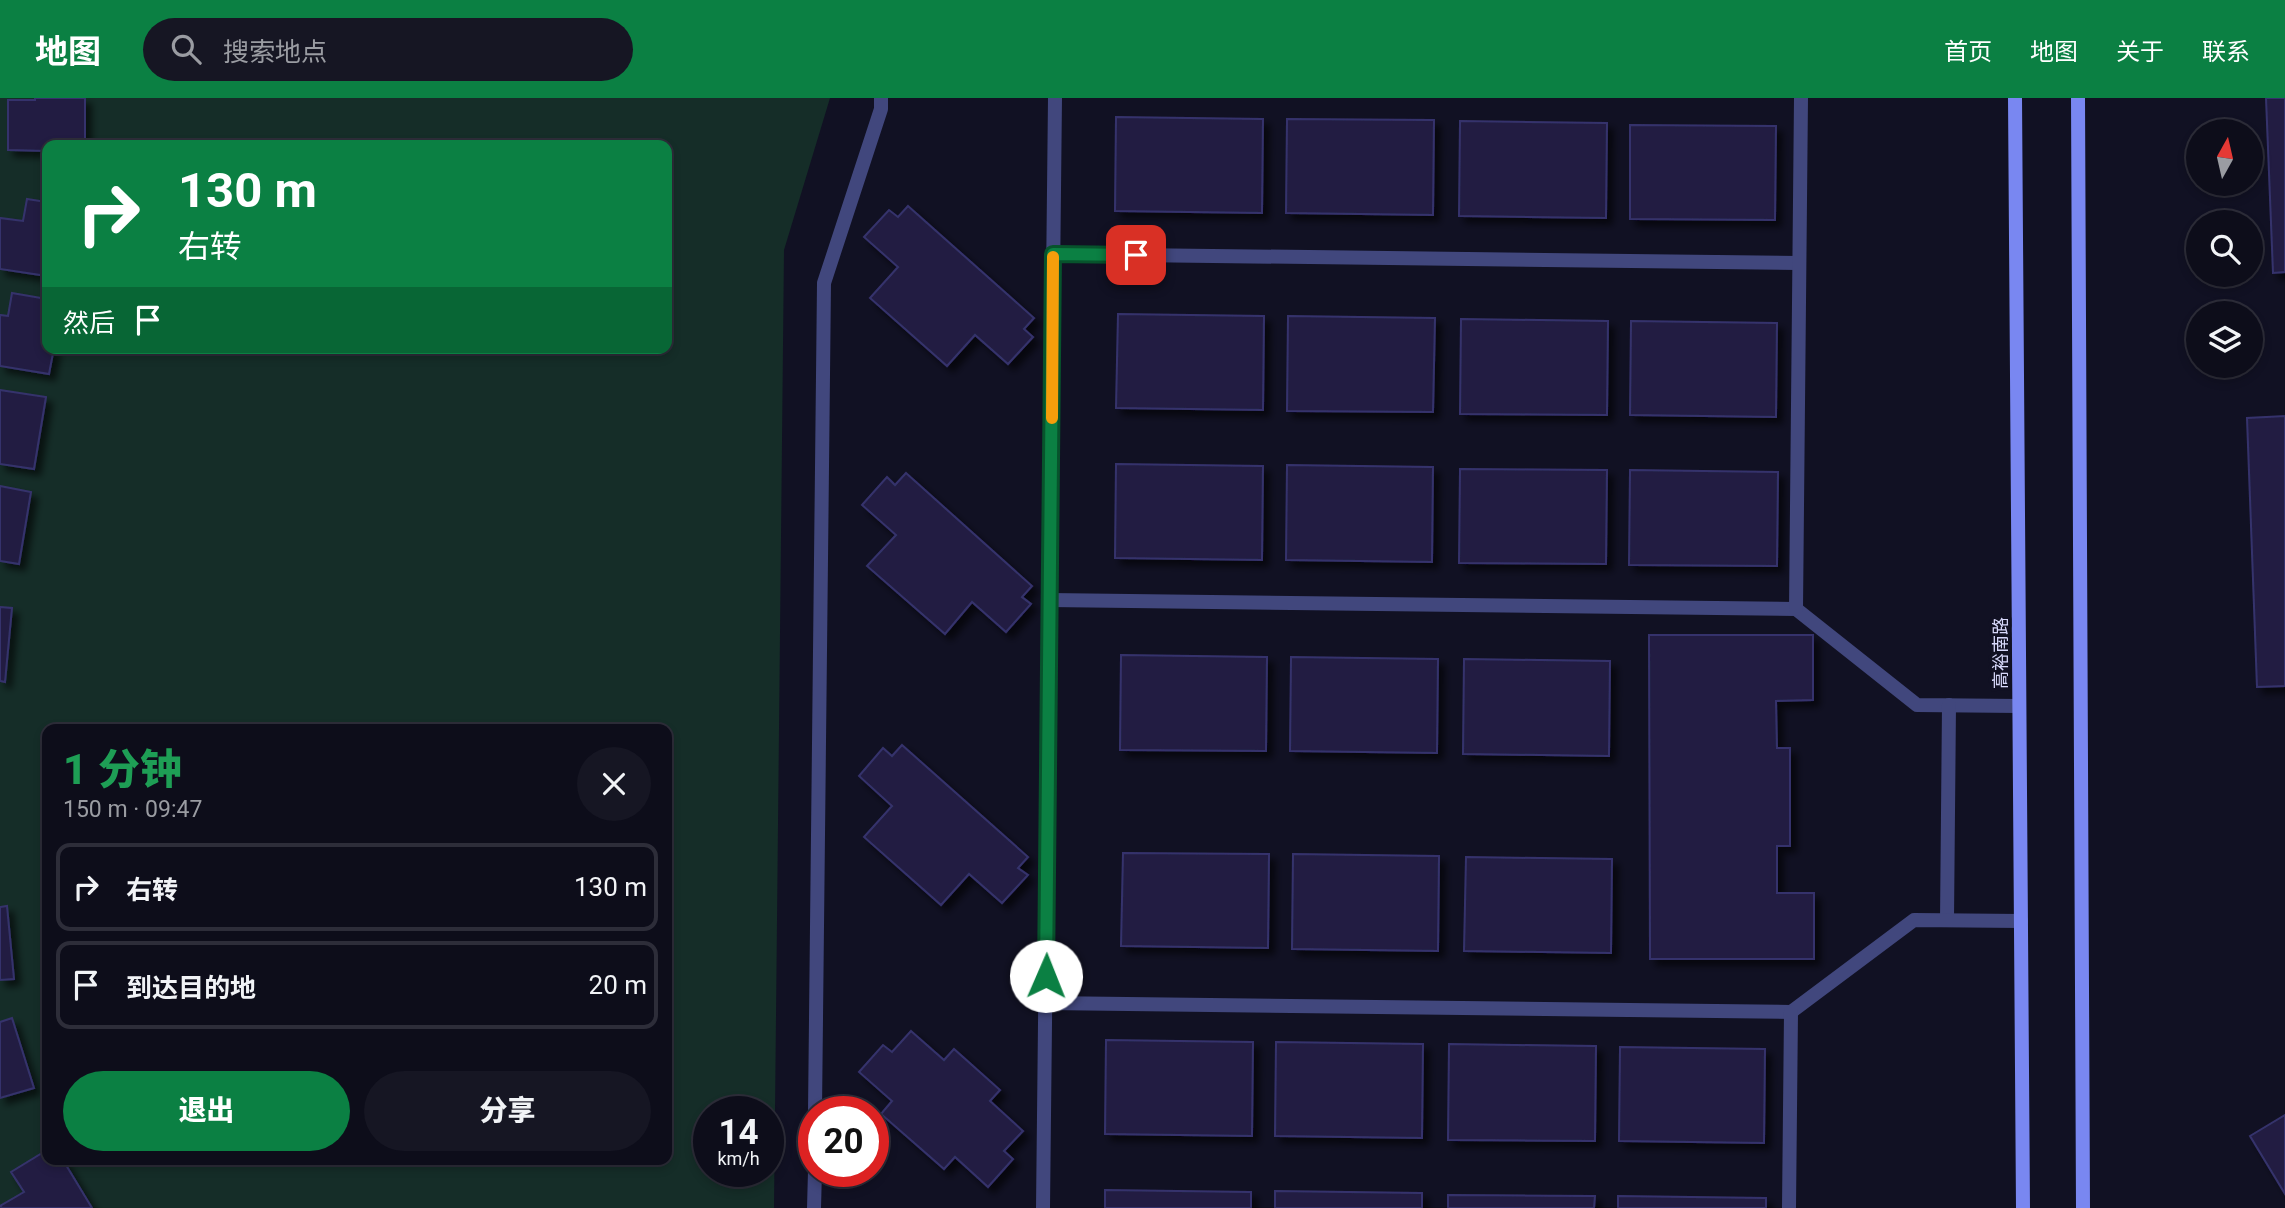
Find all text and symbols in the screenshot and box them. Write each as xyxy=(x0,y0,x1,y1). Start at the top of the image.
search box xyxy=(143,18,633,81)
icon: search xyxy=(167,30,205,68)
text: 地图 xyxy=(35,32,101,71)
text: 搜索地点 xyxy=(223,37,327,67)
text: 首页 xyxy=(1944,38,1992,66)
text: 地图 xyxy=(2030,38,2078,66)
text: 关于 xyxy=(2116,38,2164,66)
text: 联系 xyxy=(2202,38,2250,66)
north arrow xyxy=(2186,119,2263,196)
map controls xyxy=(2186,119,2263,378)
text: 130 m xyxy=(178,162,317,219)
icon: right xyxy=(63,168,154,259)
button: search xyxy=(2186,210,2263,287)
pin xyxy=(1106,225,1166,285)
text: 右转 xyxy=(178,228,242,266)
icon: arrive xyxy=(1117,236,1155,274)
icon: arrive xyxy=(129,301,167,339)
button: layers xyxy=(2186,301,2263,378)
text: 然后 xyxy=(63,308,115,338)
street label: 高裕南路 xyxy=(1990,617,2011,689)
text: 1 分钟 xyxy=(63,745,182,794)
button: close xyxy=(577,747,651,821)
text: 150 m · 09:47 xyxy=(63,796,202,823)
icon: right xyxy=(67,868,105,906)
text: 130 m xyxy=(574,872,647,902)
text: 右转 xyxy=(126,875,178,905)
position arrow xyxy=(1009,939,1083,1013)
icon: arrive xyxy=(67,966,105,1004)
text: 20 m xyxy=(589,970,647,1000)
text: 到达目的地 xyxy=(126,973,256,1003)
button: 退出 xyxy=(63,1071,350,1151)
button: 分享 xyxy=(364,1071,651,1151)
speed limit sign: 20 xyxy=(798,1096,889,1187)
text: 14 xyxy=(718,1112,759,1153)
text: km/h xyxy=(717,1148,760,1169)

